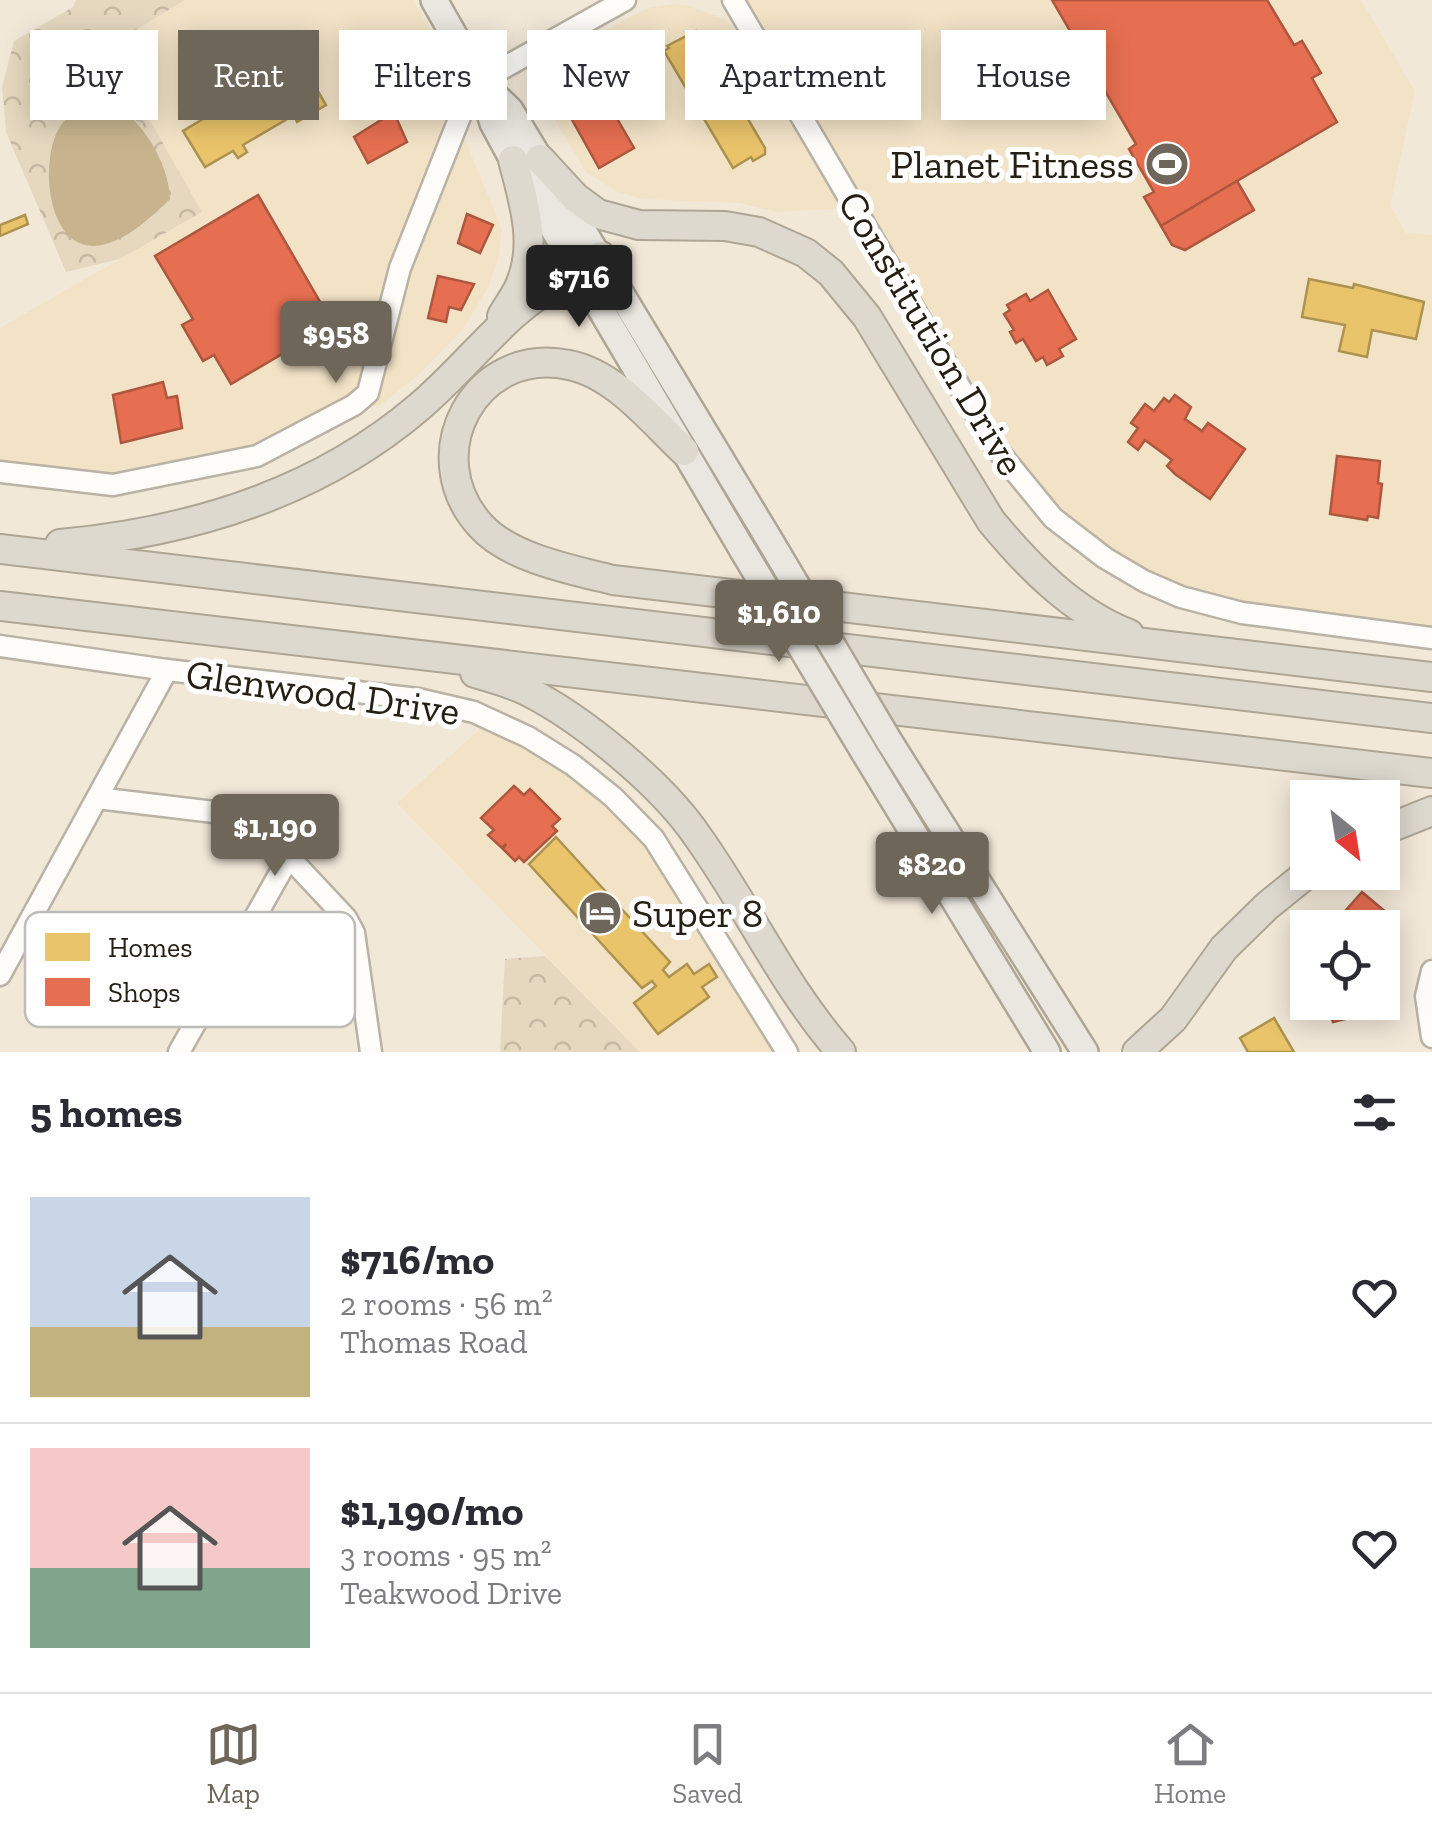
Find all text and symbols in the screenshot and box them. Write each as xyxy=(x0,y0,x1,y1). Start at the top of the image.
chip: Buy xyxy=(30,30,158,120)
chip: Rent xyxy=(178,30,319,120)
chip: Filters xyxy=(339,30,507,120)
chip: New xyxy=(527,30,665,120)
chip: Apartment xyxy=(685,30,921,120)
chip: House xyxy=(941,30,1106,120)
place label: Planet Fitness xyxy=(890,140,1134,188)
sports icon: Planet Fitness xyxy=(1144,141,1190,187)
street label: Constitution Drive xyxy=(828,182,1036,484)
pin: $716 xyxy=(520,245,638,330)
text: $716 xyxy=(548,258,610,296)
pin: $958 xyxy=(277,301,395,386)
text: $958 xyxy=(303,314,369,352)
pin: $1,610 xyxy=(698,580,860,665)
text: $1,610 xyxy=(737,593,821,631)
street label: Glenwood Drive xyxy=(183,649,463,735)
north arrow xyxy=(1290,780,1400,890)
map controls xyxy=(1290,780,1400,1020)
pin: $1,190 xyxy=(194,794,356,879)
text: $1,190 xyxy=(233,807,317,845)
pin: $820 xyxy=(873,832,991,917)
text: $820 xyxy=(898,845,966,883)
place label: Super 8 xyxy=(632,889,763,937)
hotel icon: Super 8 xyxy=(577,890,623,936)
button: locate xyxy=(1290,910,1400,1020)
legend xyxy=(25,912,355,1027)
text: Homes xyxy=(108,931,192,964)
text: Shops xyxy=(108,976,181,1009)
icon: filters xyxy=(1347,1085,1402,1140)
text: 5 homes xyxy=(30,1087,183,1138)
text: $716/mo xyxy=(340,1234,494,1285)
icon: home xyxy=(110,1237,230,1357)
icon: heart xyxy=(1347,1270,1402,1325)
text: 2 rooms · 56 m² xyxy=(340,1285,553,1323)
text: Thomas Road xyxy=(340,1323,527,1361)
text: $1,190/mo xyxy=(340,1485,524,1536)
icon: home xyxy=(110,1488,230,1608)
icon: heart xyxy=(1347,1521,1402,1576)
text: 3 rooms · 95 m² xyxy=(340,1536,552,1574)
text: Teakwood Drive xyxy=(340,1574,562,1612)
tab: Map xyxy=(206,1717,261,1810)
tab: Saved xyxy=(672,1717,742,1810)
tab: Home xyxy=(1154,1717,1226,1810)

